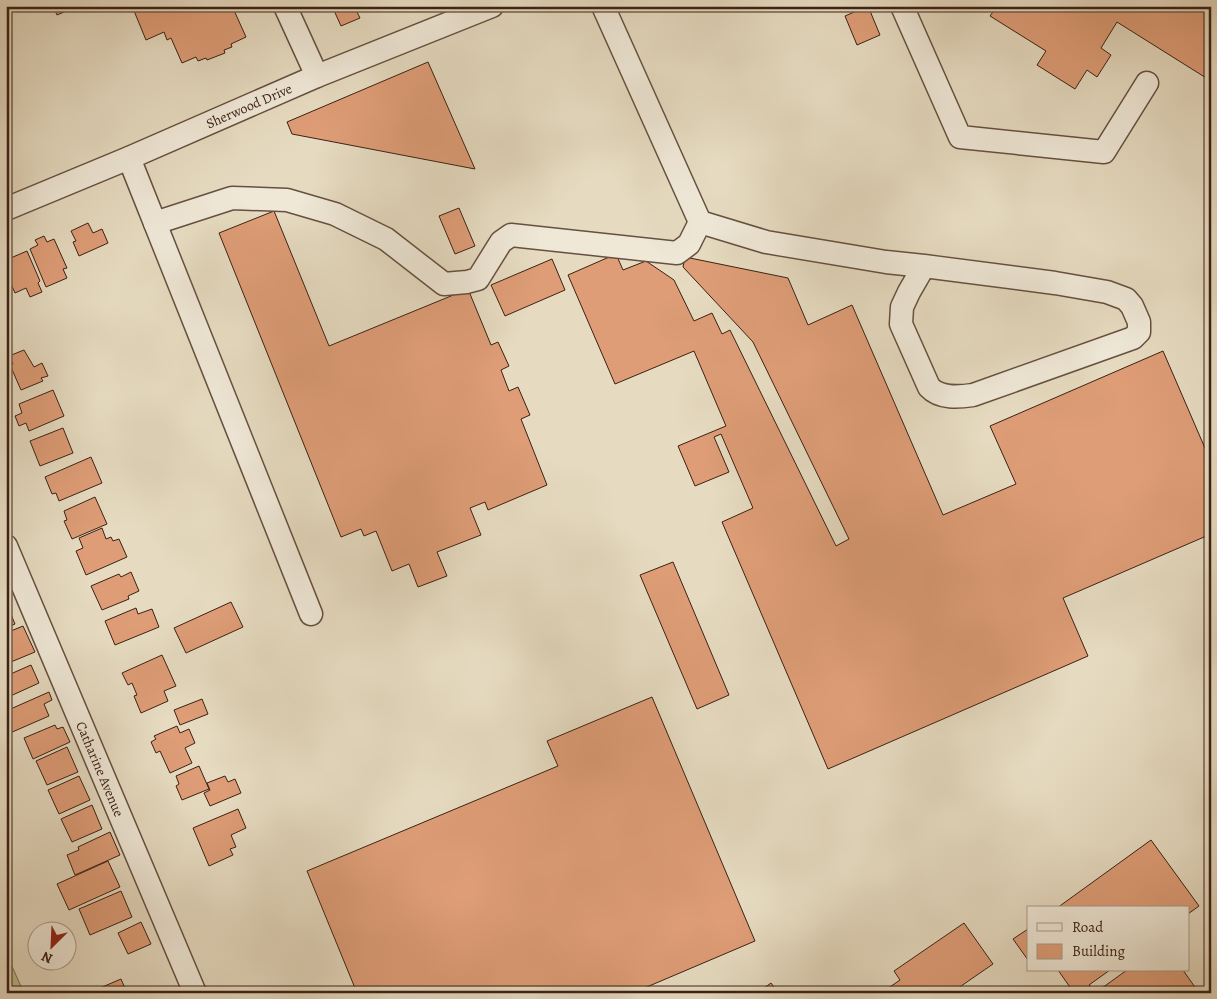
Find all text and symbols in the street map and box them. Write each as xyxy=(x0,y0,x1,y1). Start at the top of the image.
street label: Sherwood Drive xyxy=(203,79,295,133)
street label: Catharine Avenue xyxy=(71,719,128,820)
legend xyxy=(1027,906,1190,972)
text: Road xyxy=(1072,917,1104,937)
north arrow xyxy=(28,922,78,972)
text: Building xyxy=(1072,941,1125,961)
text: N xyxy=(38,947,55,968)

